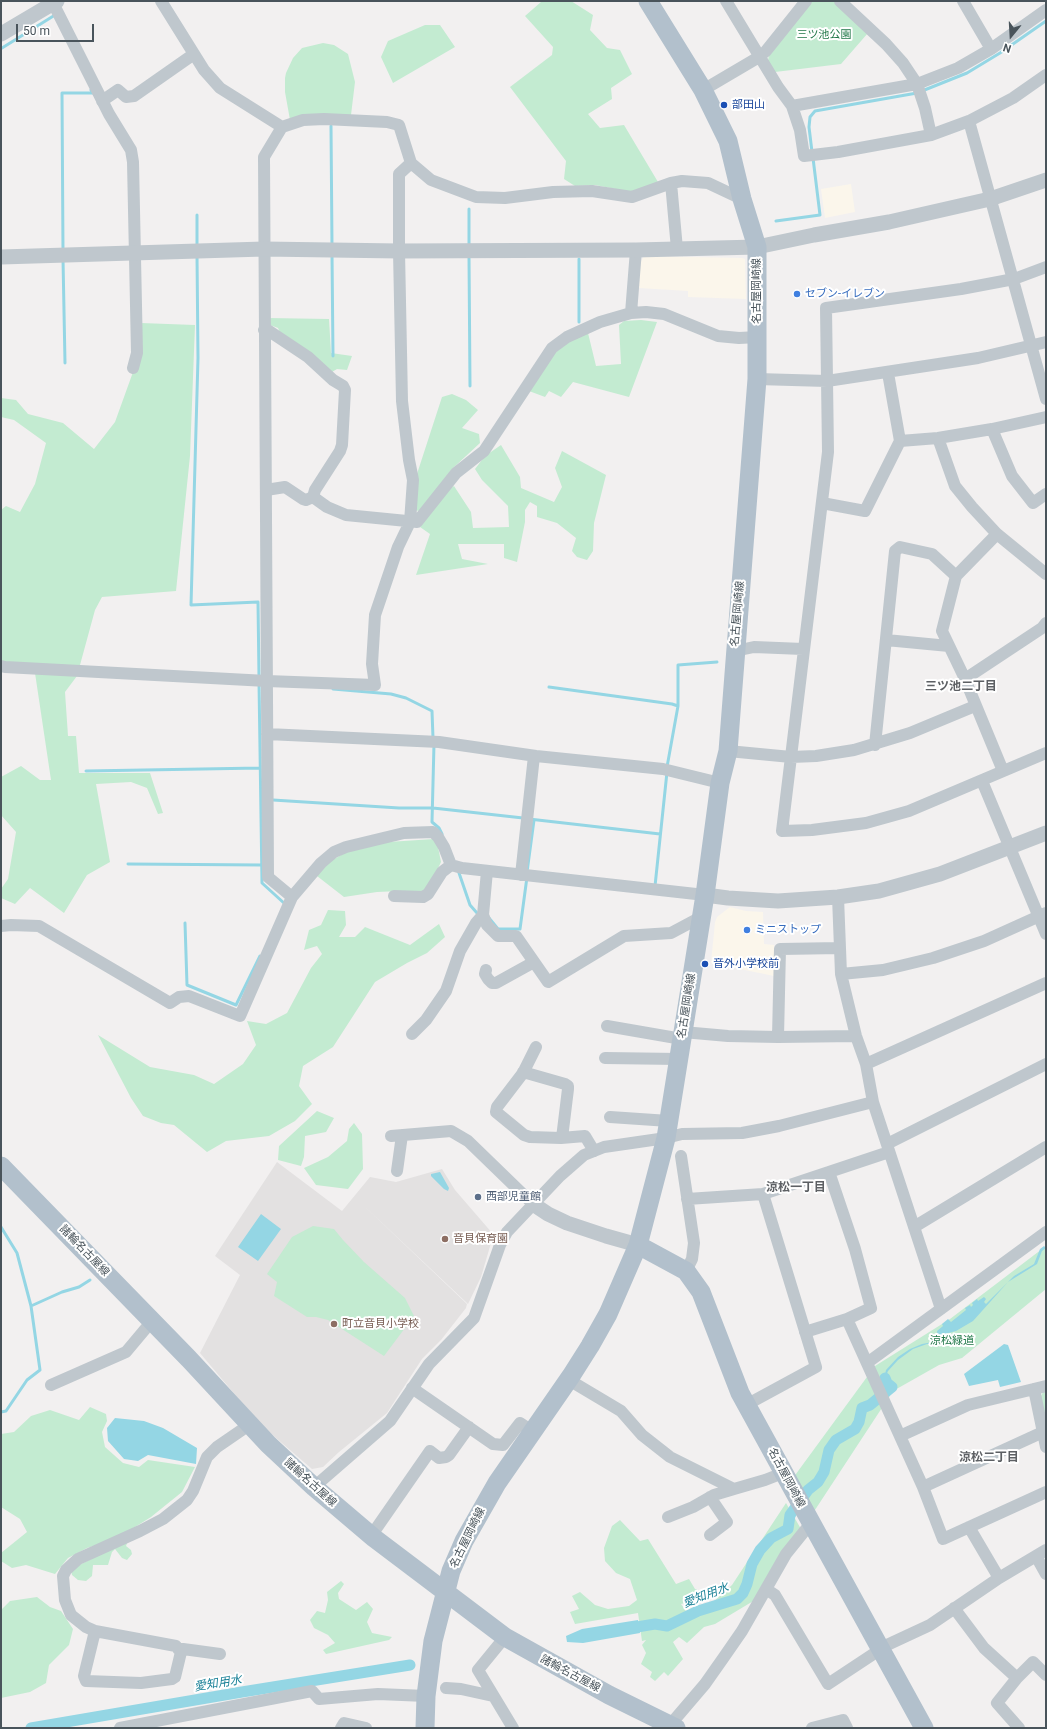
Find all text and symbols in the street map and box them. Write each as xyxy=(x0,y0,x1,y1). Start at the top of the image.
scale bar xyxy=(18,16,96,42)
north arrow xyxy=(991,16,1031,56)
text: 50 m xyxy=(23,24,50,38)
park label: 三ツ池公園 xyxy=(797,28,851,42)
text: N xyxy=(1001,41,1013,55)
place label: 部田山 xyxy=(732,98,765,112)
marker: 部田山 xyxy=(719,100,729,110)
street label: 名古屋岡崎線 xyxy=(750,258,764,324)
place label: セブン-イレブン xyxy=(805,287,885,301)
marker: セブン-イレブン xyxy=(792,289,802,299)
street label: 名古屋岡崎線 xyxy=(729,581,747,647)
district label: 三ツ池二丁目 xyxy=(925,680,997,694)
place label: ミニストップ xyxy=(755,923,821,937)
marker: ミニストップ xyxy=(742,925,752,935)
place label: 音外小学校前 xyxy=(713,957,779,971)
marker: 音外小学校前 xyxy=(700,959,710,969)
street label: 名古屋岡崎線 xyxy=(675,972,699,1040)
district label: 涼松一丁目 xyxy=(766,1181,826,1195)
place label: 西部児童館 xyxy=(486,1190,541,1204)
marker: 西部児童館 xyxy=(473,1192,483,1202)
street label: 諸輪名古屋線 xyxy=(56,1223,112,1279)
place label: 音貝保育園 xyxy=(453,1232,508,1246)
marker: 音貝保育園 xyxy=(440,1234,450,1244)
place label: 町立音貝小学校 xyxy=(342,1317,419,1331)
marker: 町立音貝小学校 xyxy=(329,1319,339,1329)
park label: 涼松緑道 xyxy=(930,1334,974,1348)
street label: 名古屋岡崎線 xyxy=(765,1446,807,1510)
district label: 涼松二丁目 xyxy=(959,1451,1019,1465)
street label: 諸輪名古屋線 xyxy=(281,1456,339,1510)
street label: 名古屋岡崎線 xyxy=(448,1505,488,1571)
water label: 愛知用水 xyxy=(681,1581,731,1611)
street label: 諸輪名古屋線 xyxy=(538,1653,602,1695)
water label: 愛知用水 xyxy=(193,1673,243,1695)

